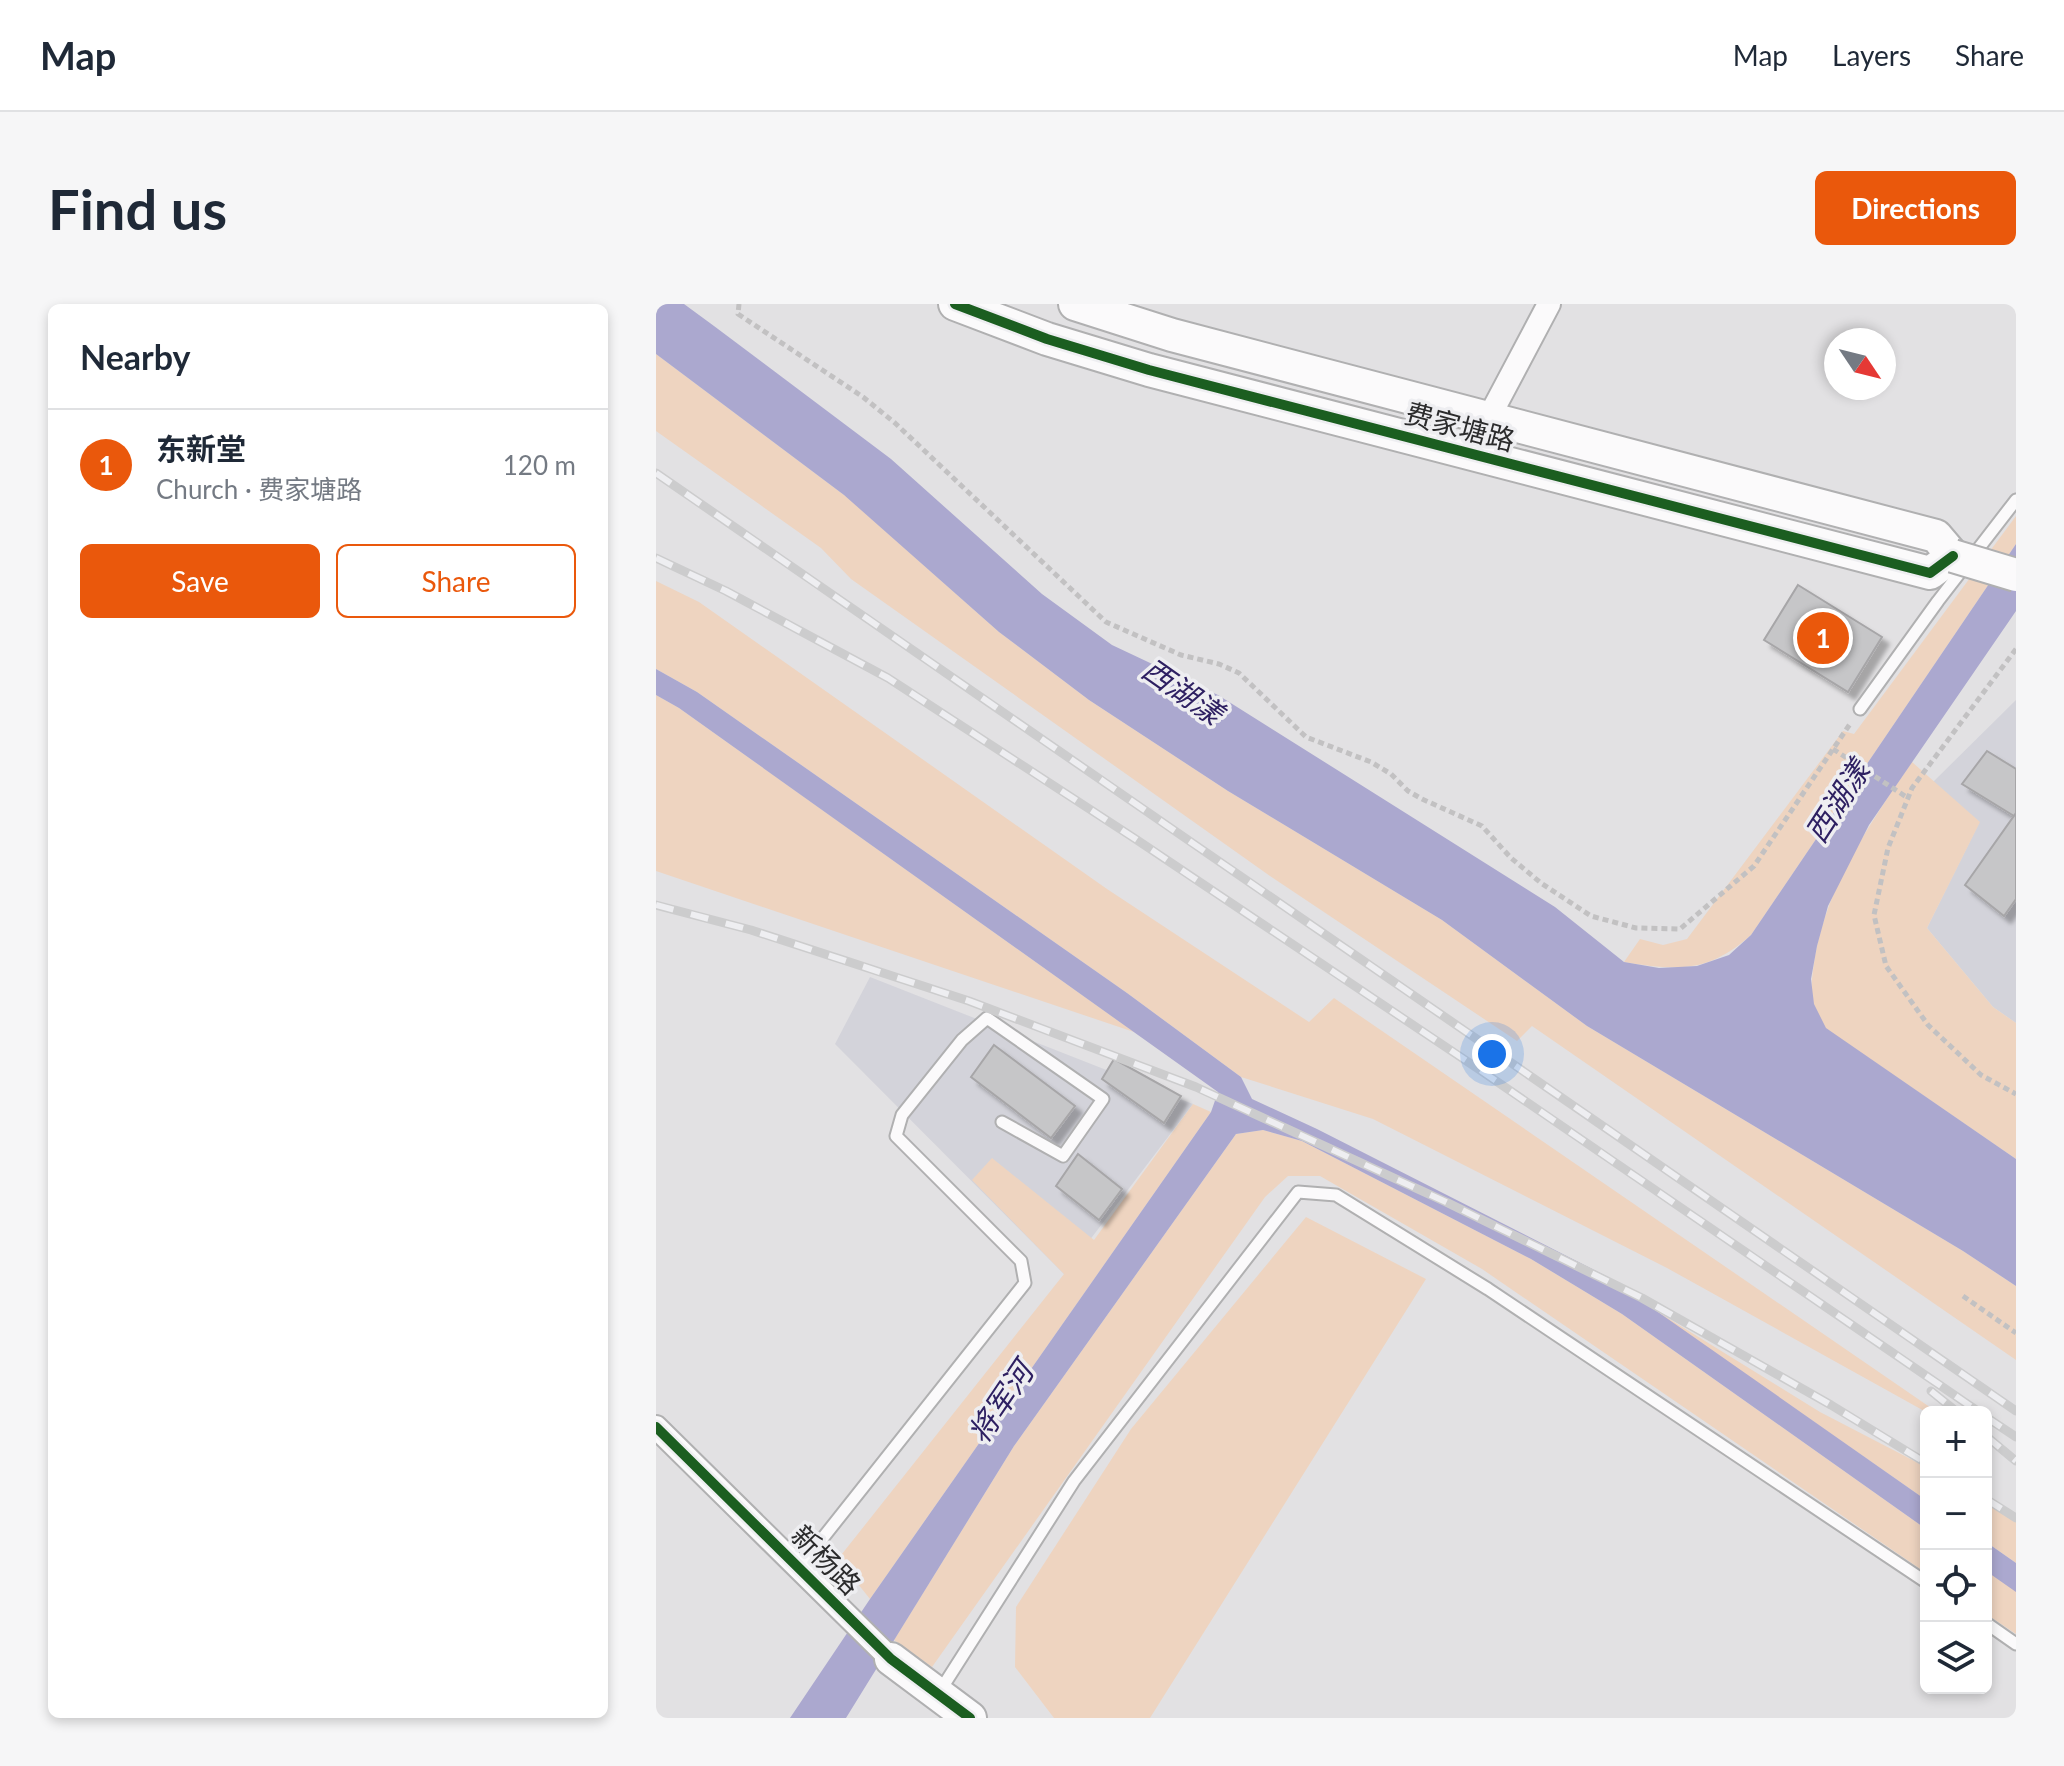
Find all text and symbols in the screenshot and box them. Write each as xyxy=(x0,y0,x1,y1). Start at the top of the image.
text: Map xyxy=(40,32,116,78)
text: Map xyxy=(1733,38,1788,72)
text: Layers xyxy=(1832,38,1911,72)
text: Share xyxy=(1955,38,2024,72)
button: Directions xyxy=(1815,171,2016,245)
text: Find us xyxy=(48,175,227,242)
north arrow xyxy=(1824,328,1896,400)
text: Nearby xyxy=(80,336,191,377)
street label: 费家塘路 xyxy=(1402,395,1519,457)
text: 东新堂 xyxy=(156,430,246,466)
text: 1 xyxy=(98,449,114,481)
text: 120 m xyxy=(503,449,576,481)
text: Church · 费家塘路 xyxy=(156,473,362,505)
button: Save xyxy=(80,544,320,618)
button: Share xyxy=(336,544,576,618)
pin: 1 xyxy=(1797,608,1849,668)
water label: 西湖漾 xyxy=(1136,650,1234,733)
water label: 西湖漾 xyxy=(1797,750,1878,848)
your location xyxy=(1472,1034,1512,1074)
water label: 将军河 xyxy=(959,1350,1042,1449)
map controls xyxy=(1920,1406,1992,1694)
button: + xyxy=(1920,1406,1992,1478)
button: − xyxy=(1920,1478,1992,1550)
street label: 新杨路 xyxy=(785,1518,868,1601)
button: locate xyxy=(1920,1550,1992,1622)
button: layers xyxy=(1920,1622,1992,1694)

